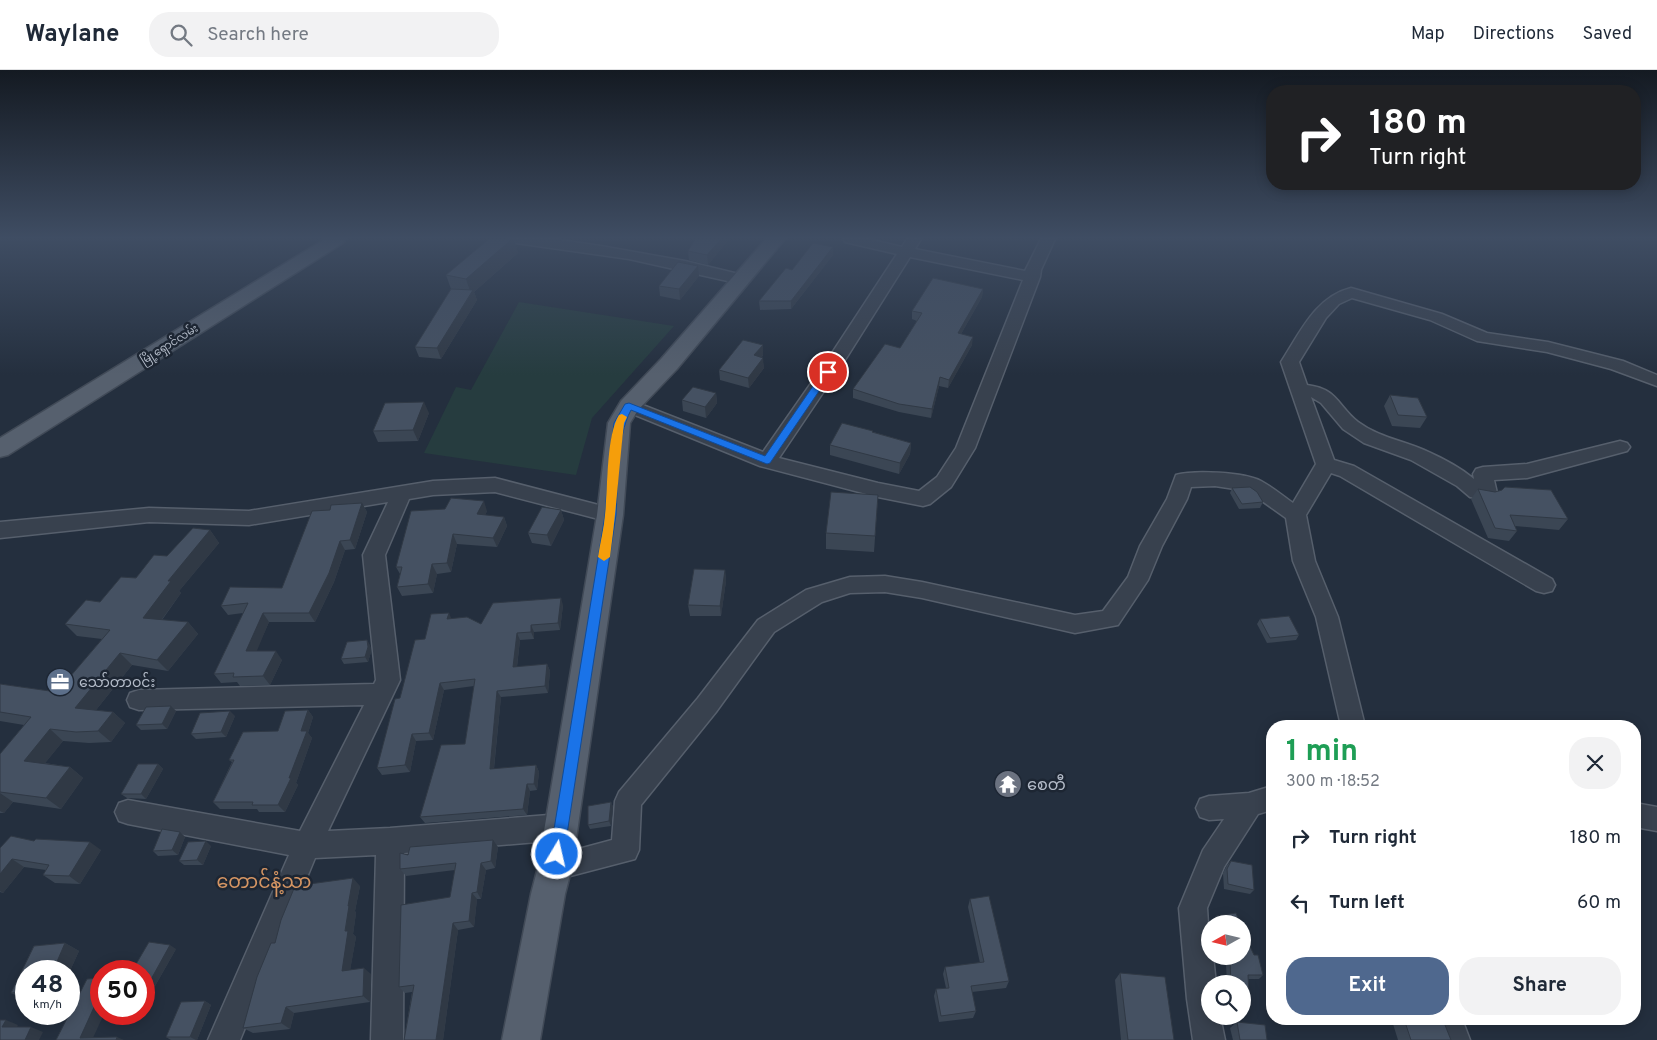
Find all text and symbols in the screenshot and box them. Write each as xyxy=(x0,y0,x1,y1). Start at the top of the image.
search box xyxy=(149,12,499,57)
text: Waylane xyxy=(25,20,119,50)
icon: search xyxy=(167,21,195,49)
text: Search here xyxy=(207,23,309,47)
text: Map xyxy=(1411,23,1445,46)
text: Directions xyxy=(1473,23,1555,46)
text: Saved xyxy=(1583,23,1632,46)
text: 180 m xyxy=(1369,102,1467,146)
icon: right xyxy=(1286,105,1351,170)
text: Turn right xyxy=(1369,145,1466,172)
street label: မြို့ရှောင်လမ်း xyxy=(138,321,202,369)
pin xyxy=(807,351,849,393)
icon: arrive xyxy=(814,358,842,386)
office icon: သော်တာဝင်း xyxy=(45,667,75,697)
place label: သော်တာဝင်း xyxy=(79,672,155,692)
text: 1 min xyxy=(1286,734,1358,771)
button: close xyxy=(1569,737,1621,789)
temple icon: စေတီ xyxy=(993,769,1023,799)
text: 300 m · 18:52 xyxy=(1286,772,1380,792)
place label: စေတီ xyxy=(1027,774,1066,796)
icon: right xyxy=(1286,824,1314,852)
text: Turn right xyxy=(1329,826,1417,850)
text: 180 m xyxy=(1570,826,1621,850)
position arrow xyxy=(530,827,582,879)
district label: တောင်နံ့သာ xyxy=(217,867,311,897)
icon: left xyxy=(1286,889,1314,917)
text: Turn left xyxy=(1329,891,1405,915)
text: 60 m xyxy=(1577,891,1621,915)
north arrow xyxy=(1201,915,1251,965)
map controls xyxy=(1201,915,1251,1025)
button: Exit xyxy=(1286,957,1449,1015)
button: Share xyxy=(1459,957,1621,1015)
speed limit sign: 50 xyxy=(90,960,155,1025)
text: 48 xyxy=(32,970,63,1002)
button: search xyxy=(1201,975,1251,1025)
text: km/h xyxy=(33,997,62,1013)

